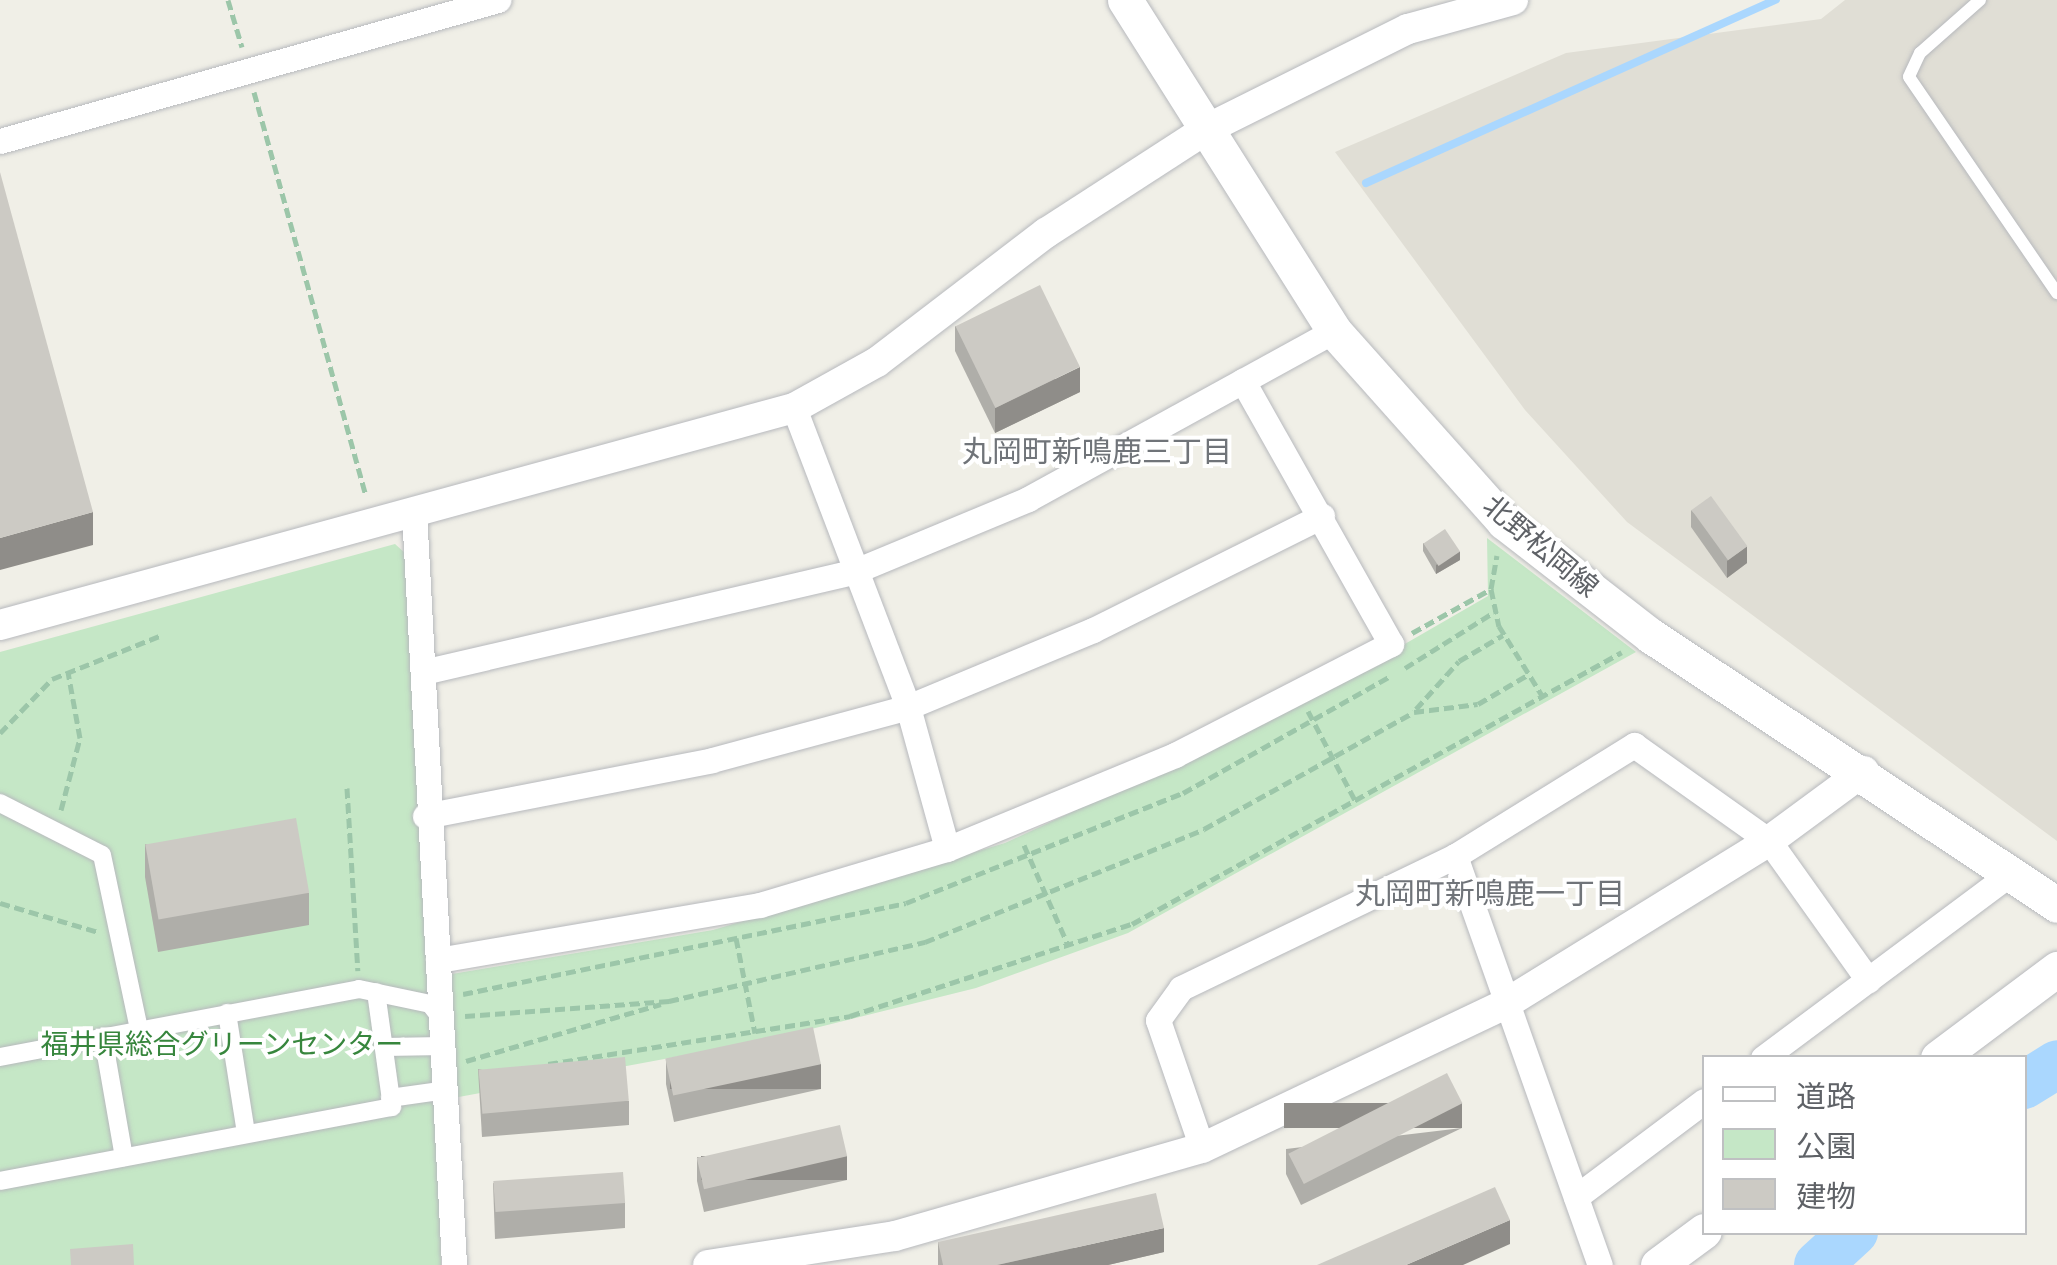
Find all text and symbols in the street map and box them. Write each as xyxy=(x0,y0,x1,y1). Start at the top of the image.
district label: 丸岡町新鳴鹿三丁目 xyxy=(962,433,1232,469)
street label: 北野松岡線 xyxy=(1477,488,1605,604)
district label: 丸岡町新鳴鹿一丁目 xyxy=(1355,875,1625,911)
park label: 福井県総合グリーンセンター xyxy=(40,1027,404,1061)
legend xyxy=(1702,1055,2027,1235)
text: 道路 xyxy=(1796,1076,1856,1115)
text: 公園 xyxy=(1796,1126,1856,1165)
text: 建物 xyxy=(1796,1176,1856,1215)

